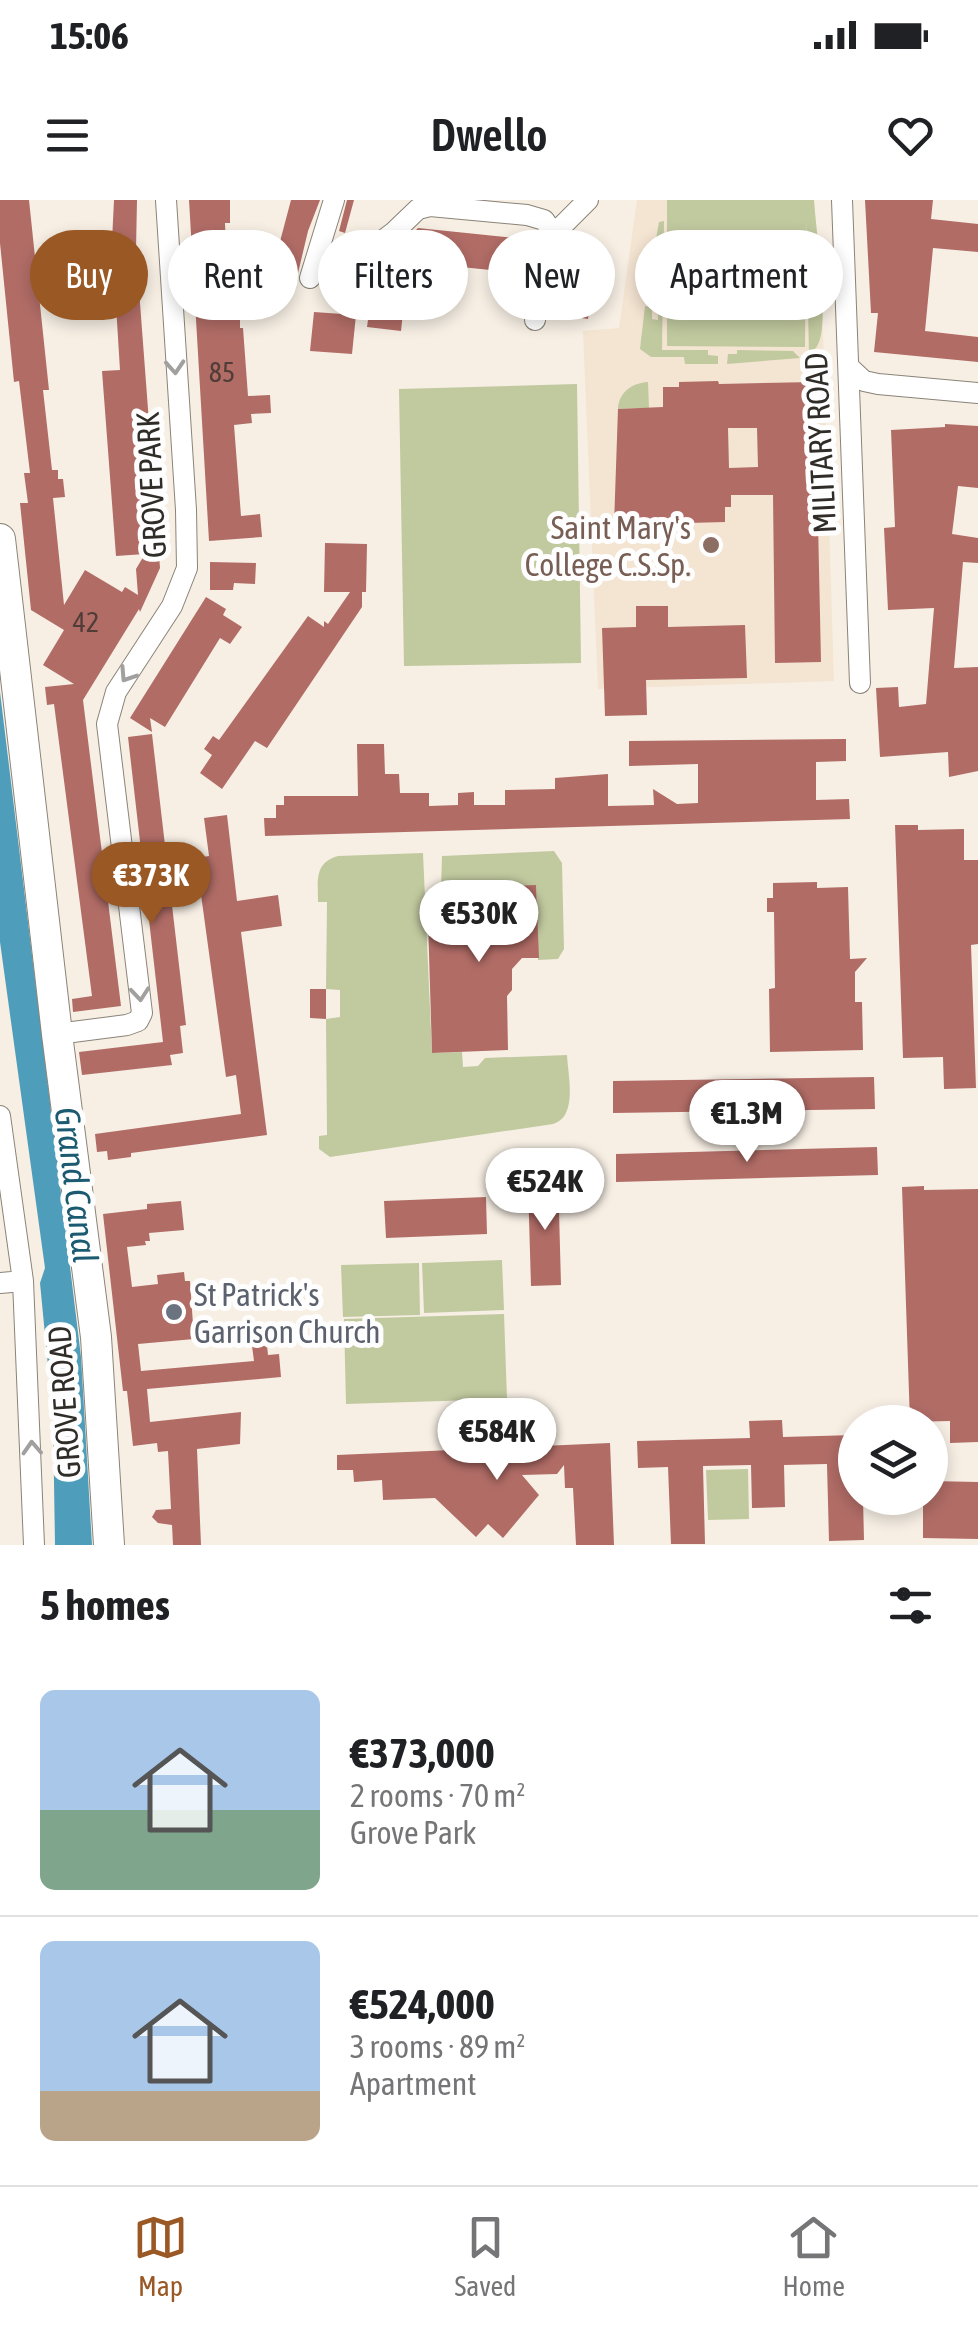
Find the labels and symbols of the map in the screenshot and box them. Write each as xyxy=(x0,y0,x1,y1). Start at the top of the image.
street label: MILITARY ROAD xyxy=(797,352,843,534)
house number: 85 xyxy=(209,356,235,388)
one-way arrow xyxy=(163,360,185,376)
street label: GROVE PARK xyxy=(129,411,173,559)
place label: Saint Mary's College C.S.Sp. xyxy=(525,509,691,583)
marker: Saint Mary's College C.S.Sp. xyxy=(700,534,722,556)
house number: 42 xyxy=(73,606,99,638)
one-way arrow xyxy=(120,665,139,683)
pin: €373K xyxy=(81,842,221,927)
pin: €530K xyxy=(409,880,549,965)
one-way arrow xyxy=(129,986,151,1002)
pin: €1.3M xyxy=(677,1080,817,1165)
water label: Grand Canal xyxy=(48,1105,106,1265)
pin: €524K xyxy=(475,1148,615,1233)
place label: St Patrick's Garrison Church xyxy=(194,1276,381,1350)
marker: St Patrick's Garrison Church xyxy=(163,1301,185,1323)
street label: GROVE ROAD xyxy=(40,1325,88,1479)
pin: €584K xyxy=(427,1398,567,1483)
one-way arrow xyxy=(22,1439,43,1455)

